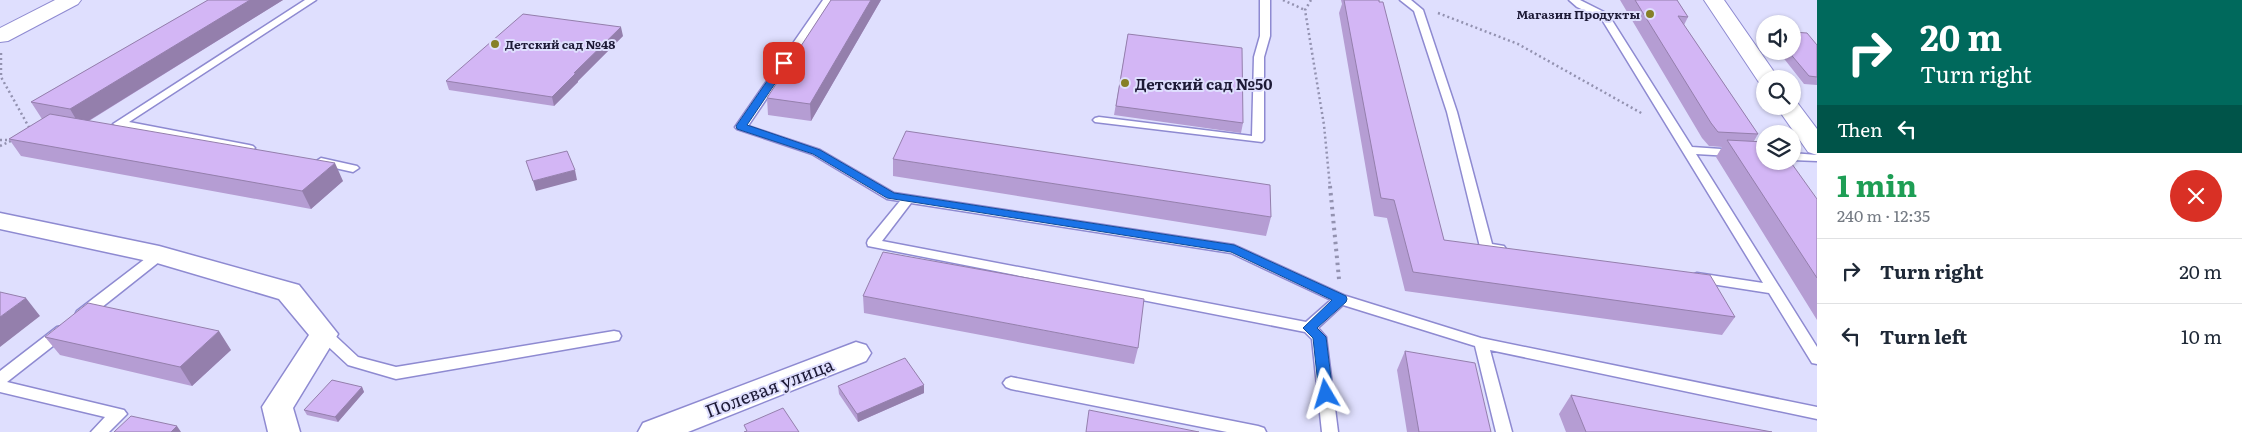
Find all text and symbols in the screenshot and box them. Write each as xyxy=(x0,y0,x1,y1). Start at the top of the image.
place label: Магазин Продукты xyxy=(1516,5,1640,23)
marker: Магазин Продукты xyxy=(1644,8,1656,20)
text: 20 m xyxy=(1920,10,2002,62)
map controls xyxy=(1756,15,1801,170)
button: sound xyxy=(1756,15,1801,60)
icon: right xyxy=(1837,20,1902,85)
place label: Детский сад №48 xyxy=(505,35,615,53)
marker: Детский сад №48 xyxy=(489,38,501,50)
pin xyxy=(763,42,805,84)
icon: arrive xyxy=(770,49,798,77)
text: Turn right xyxy=(1920,57,2032,90)
button: search xyxy=(1756,70,1801,115)
place label: Детский сад №50 xyxy=(1135,72,1272,95)
marker: Детский сад №50 xyxy=(1119,77,1131,89)
text: Then xyxy=(1837,115,1883,143)
icon: left xyxy=(1893,115,1921,143)
button: layers xyxy=(1756,125,1801,170)
text: 1 min xyxy=(1837,162,1917,206)
button: close xyxy=(2170,170,2222,222)
text: 240 m · 12:35 xyxy=(1837,203,1930,227)
icon: right xyxy=(1837,257,1865,285)
text: Turn right xyxy=(1880,257,1984,285)
text: 20 m xyxy=(2179,257,2222,285)
icon: left xyxy=(1837,322,1865,350)
text: Turn left xyxy=(1880,322,1967,350)
text: 10 m xyxy=(2181,322,2222,350)
street label: Полевая улица xyxy=(701,350,837,424)
position arrow xyxy=(1299,367,1351,419)

